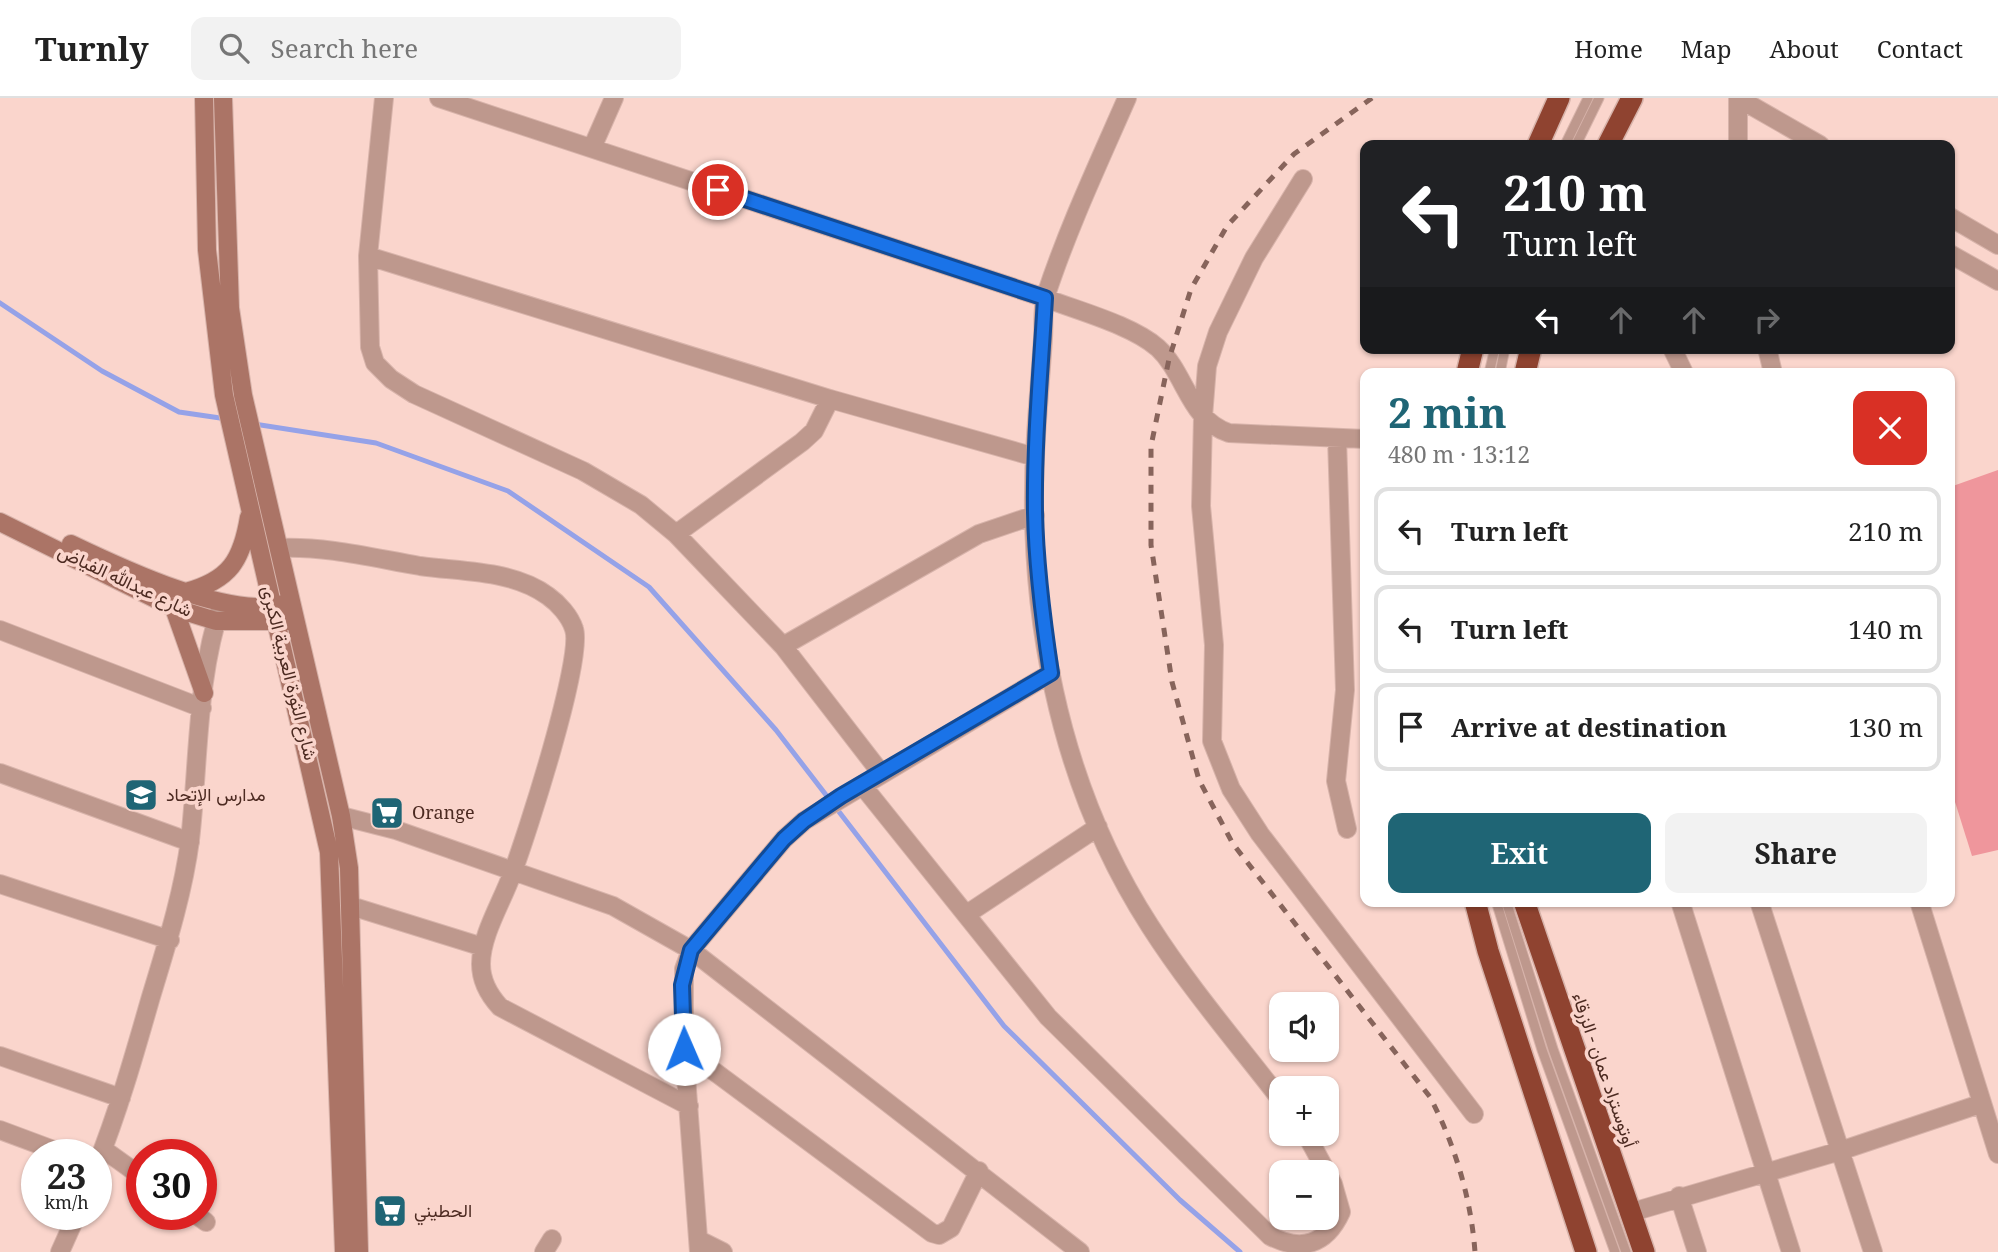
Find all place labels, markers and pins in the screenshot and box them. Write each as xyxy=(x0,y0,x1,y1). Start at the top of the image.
pin xyxy=(688,160,748,220)
school or university icon: مدارس الإتحاد xyxy=(122,776,160,814)
place label: مدارس الإتحاد xyxy=(166,782,266,807)
supermarket icon: Orange xyxy=(368,794,406,832)
place label: Orange xyxy=(412,800,475,824)
supermarket icon: الحطيني xyxy=(371,1192,409,1230)
place label: الحطيني xyxy=(414,1198,472,1226)

